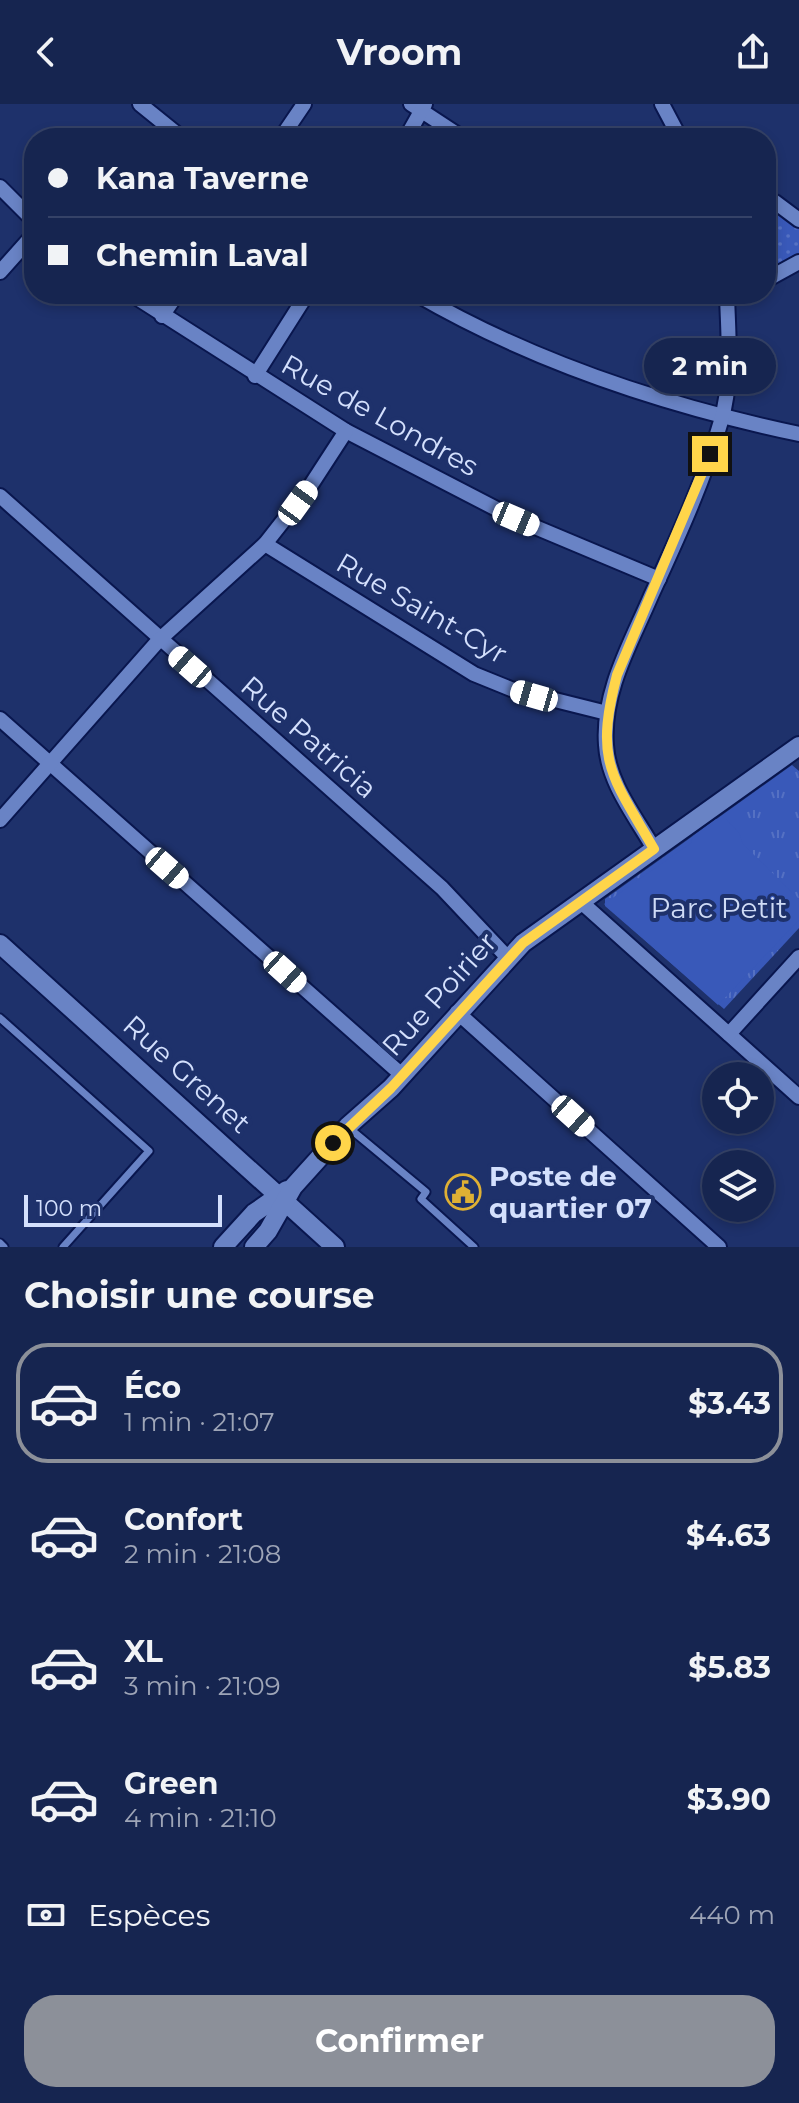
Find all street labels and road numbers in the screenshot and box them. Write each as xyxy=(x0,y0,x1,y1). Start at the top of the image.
street label: Rue de Londres xyxy=(276,347,484,483)
street label: Rue Saint-Cyr xyxy=(330,545,514,671)
street label: Rue Patricia xyxy=(234,669,384,805)
street label: Rue Poirier xyxy=(375,925,503,1063)
street label: Rue Grenet xyxy=(116,1008,258,1140)

